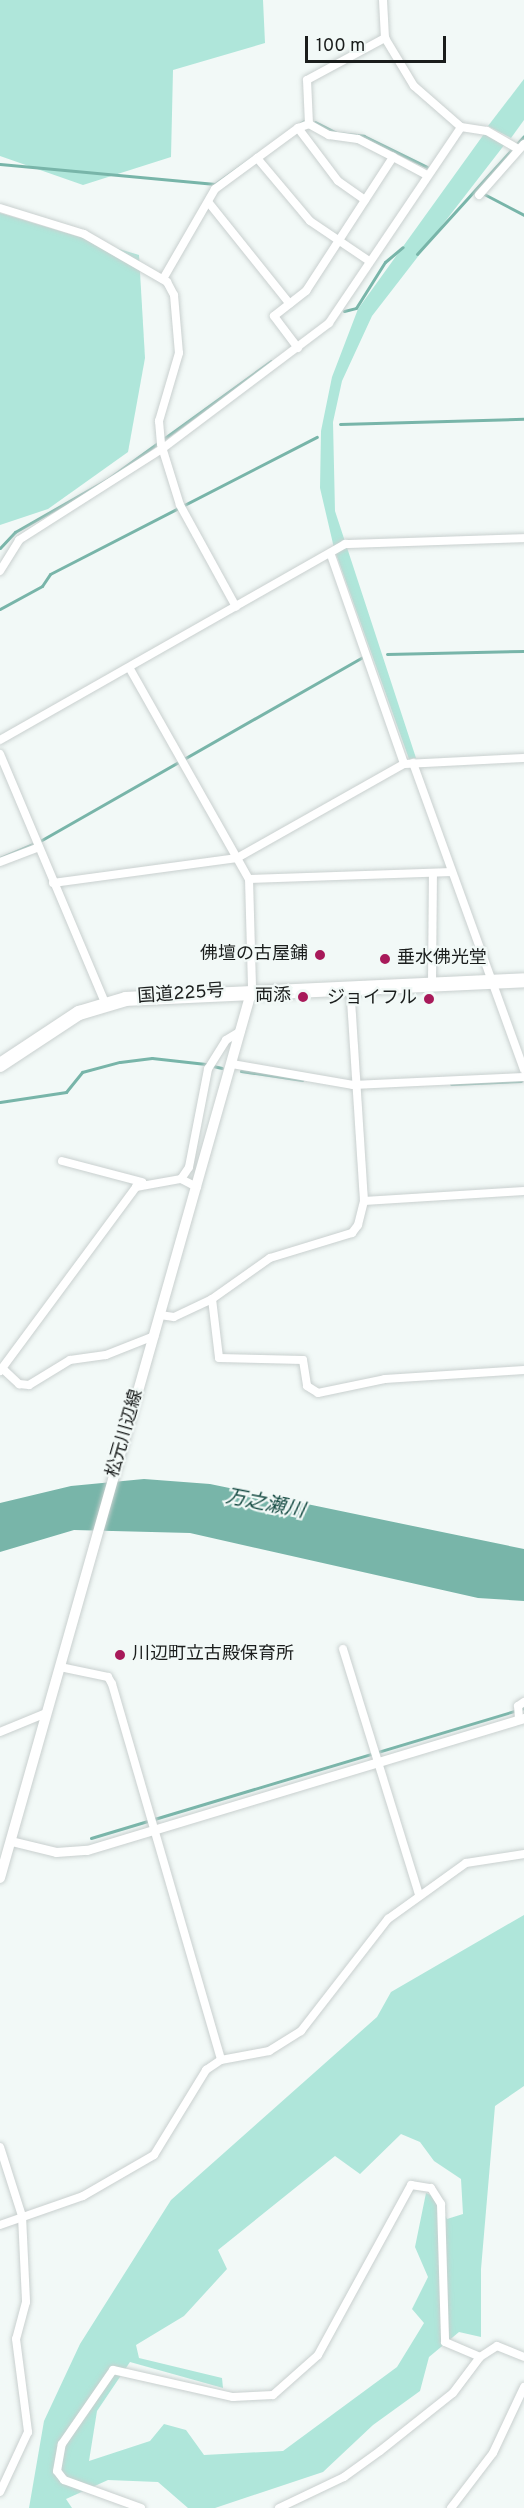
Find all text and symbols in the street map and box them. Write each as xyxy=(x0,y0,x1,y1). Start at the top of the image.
scale bar xyxy=(308,24,449,62)
text: 100 m xyxy=(316,35,365,58)
place label: 佛壇の古屋鋪 xyxy=(200,944,308,966)
marker: 佛壇の古屋鋪 xyxy=(313,948,327,962)
place label: 垂水佛光堂 xyxy=(397,948,487,970)
marker: 垂水佛光堂 xyxy=(378,952,392,966)
street label: 国道225号 xyxy=(137,981,225,1009)
place label: 両添 xyxy=(255,986,291,1008)
place label: ジョイフル xyxy=(327,988,417,1010)
marker: 両添 xyxy=(296,990,310,1004)
marker: ジョイフル xyxy=(422,992,436,1006)
street label: 松元川辺線 xyxy=(103,1388,149,1480)
water label: 万之瀬川 xyxy=(223,1486,307,1524)
place label: 川辺町立古殿保育所 xyxy=(132,1644,294,1666)
marker: 川辺町立古殿保育所 xyxy=(113,1648,127,1662)

